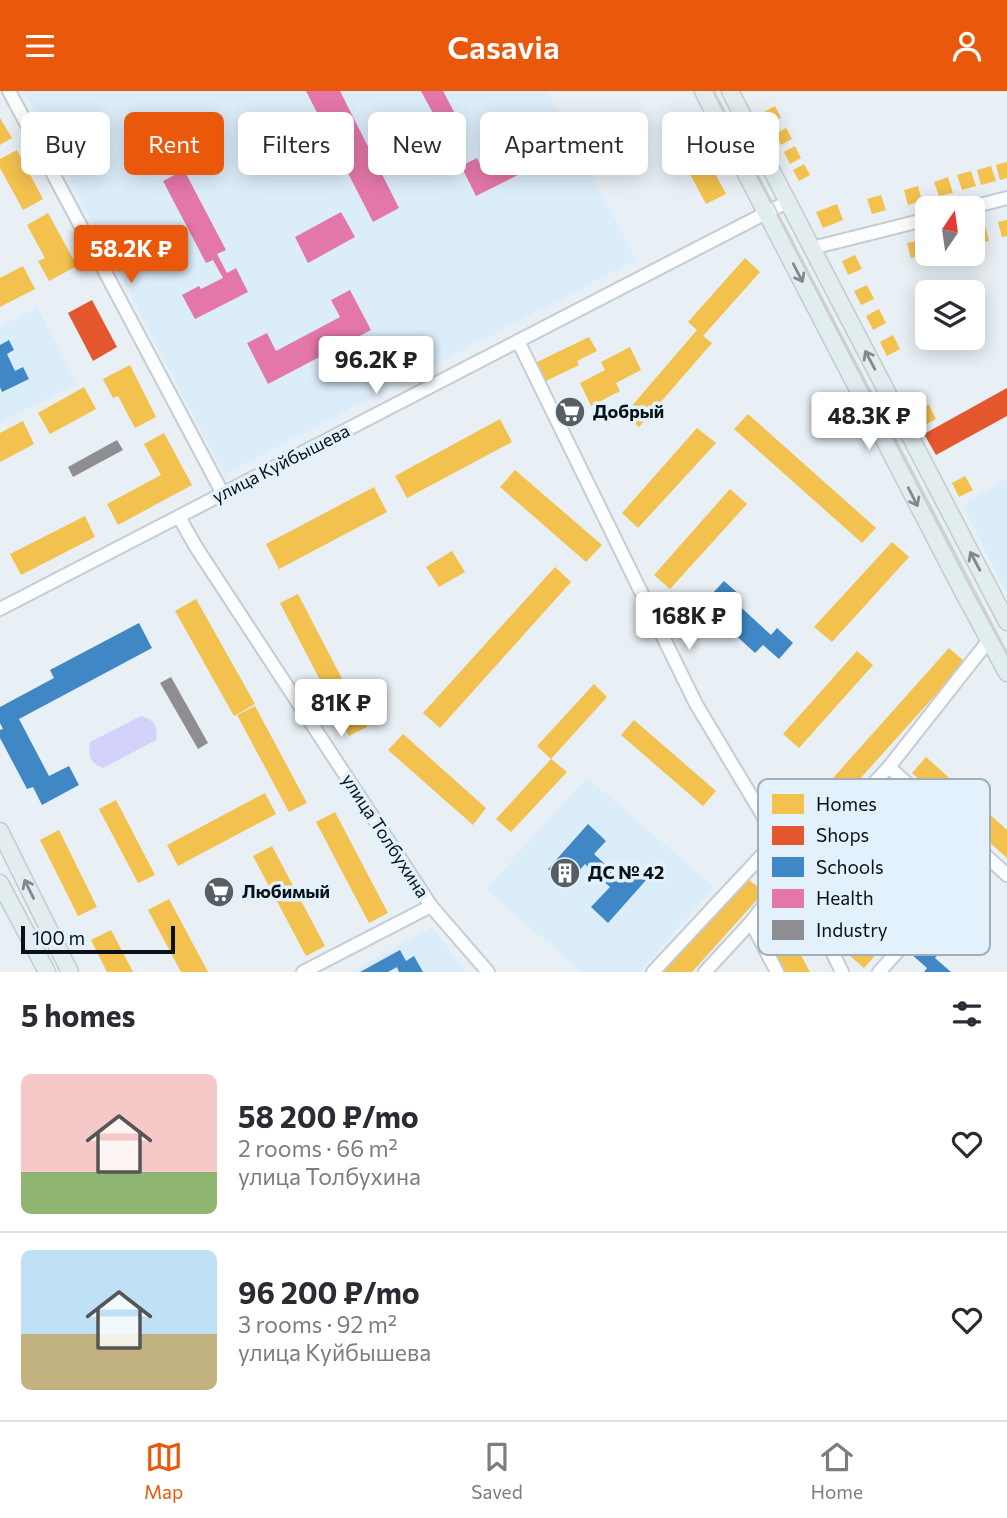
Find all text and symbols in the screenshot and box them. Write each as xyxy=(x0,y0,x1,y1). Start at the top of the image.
text: Casavia xyxy=(447,26,560,66)
icon: menu xyxy=(21,27,59,65)
icon: person xyxy=(948,27,986,65)
chip: Buy xyxy=(21,112,110,175)
chip: Rent xyxy=(124,112,224,175)
chip: Filters xyxy=(238,112,354,175)
chip: New xyxy=(368,112,466,175)
chip: Apartment xyxy=(480,112,648,175)
chip: House xyxy=(662,112,779,175)
north arrow xyxy=(915,196,985,266)
map controls xyxy=(915,196,985,350)
pin: 58.2K ₽ xyxy=(66,225,196,285)
text: 58.2K ₽ xyxy=(90,234,172,262)
one-way arrow xyxy=(791,262,805,283)
button: layers xyxy=(915,280,985,350)
pin: 96.2K ₽ xyxy=(311,337,441,396)
text: 96.2K ₽ xyxy=(335,345,417,373)
one-way arrow xyxy=(863,350,877,370)
pin: 48.3K ₽ xyxy=(804,393,934,452)
supermarket icon: Добрый xyxy=(553,395,587,429)
place label: Добрый xyxy=(593,400,664,422)
text: 48.3K ₽ xyxy=(827,401,911,429)
street label: улица Куйбышева xyxy=(208,419,353,507)
one-way arrow xyxy=(907,486,921,507)
one-way arrow xyxy=(968,551,982,572)
pin: 168K ₽ xyxy=(632,593,746,652)
text: 168K ₽ xyxy=(652,601,726,629)
pin: 81K ₽ xyxy=(292,679,390,739)
text: 81K ₽ xyxy=(311,688,371,716)
street label: улица Толбухина xyxy=(338,769,434,902)
legend xyxy=(758,779,990,955)
text: Homes xyxy=(816,792,877,815)
text: Shops xyxy=(816,823,869,846)
text: Schools xyxy=(816,855,884,878)
building icon: ДС № 42 xyxy=(548,856,582,890)
place label: ДС № 42 xyxy=(588,861,664,883)
supermarket icon: Любимый xyxy=(202,875,236,909)
one-way arrow xyxy=(21,879,35,900)
place label: Любимый xyxy=(242,880,330,902)
text: Health xyxy=(816,886,874,909)
text: Industry xyxy=(816,918,888,941)
scale bar xyxy=(21,923,175,955)
text: 100 m xyxy=(32,926,85,949)
icon: filters xyxy=(948,995,986,1033)
text: 5 homes xyxy=(21,996,135,1033)
text: 58 200 ₽/mo xyxy=(238,1097,419,1134)
icon: home xyxy=(77,1102,161,1186)
icon: heart xyxy=(948,1125,986,1163)
text: 2 rooms · 66 m² xyxy=(238,1134,398,1162)
text: улица Толбухина xyxy=(238,1162,421,1190)
text: 96 200 ₽/mo xyxy=(238,1273,420,1310)
icon: home xyxy=(77,1278,161,1362)
icon: heart xyxy=(948,1301,986,1339)
text: 3 rooms · 92 m² xyxy=(238,1310,397,1338)
text: улица Куйбышева xyxy=(238,1338,431,1366)
tab: Map xyxy=(144,1438,183,1503)
tab: Saved xyxy=(471,1438,523,1503)
tab: Home xyxy=(811,1438,863,1503)

